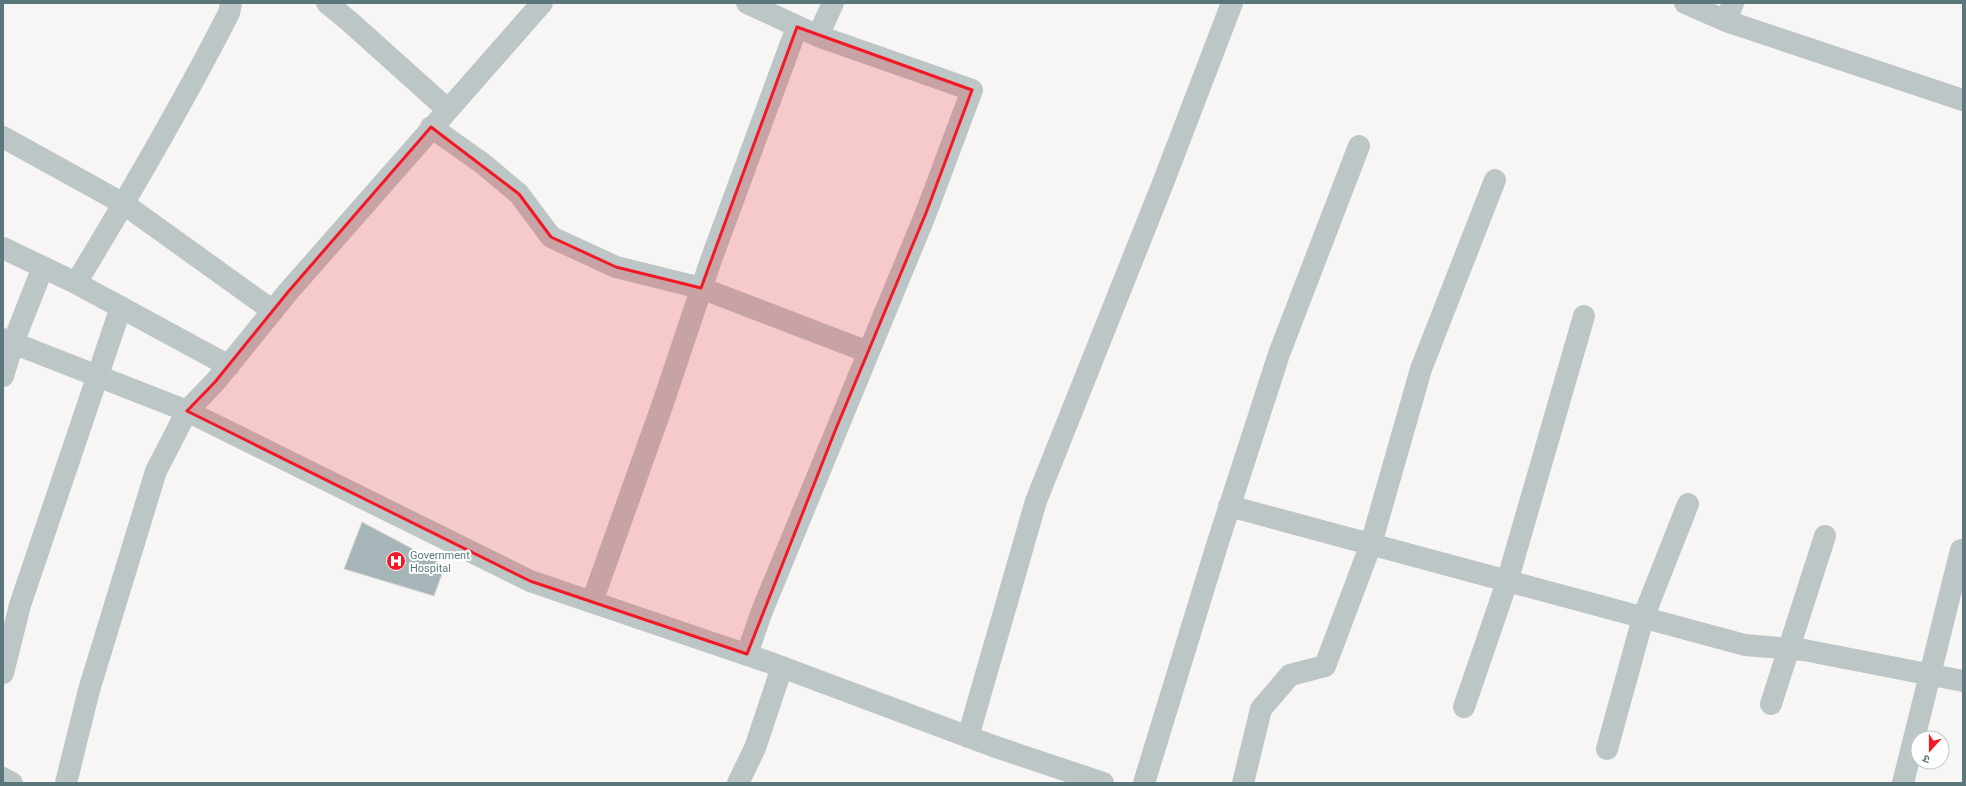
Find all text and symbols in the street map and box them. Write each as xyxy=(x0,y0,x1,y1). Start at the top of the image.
place label: Government Hospital xyxy=(410,549,470,575)
hospital icon: Government Hospital xyxy=(385,550,407,572)
north arrow xyxy=(1910,730,1950,770)
text: उ xyxy=(1921,751,1932,766)

